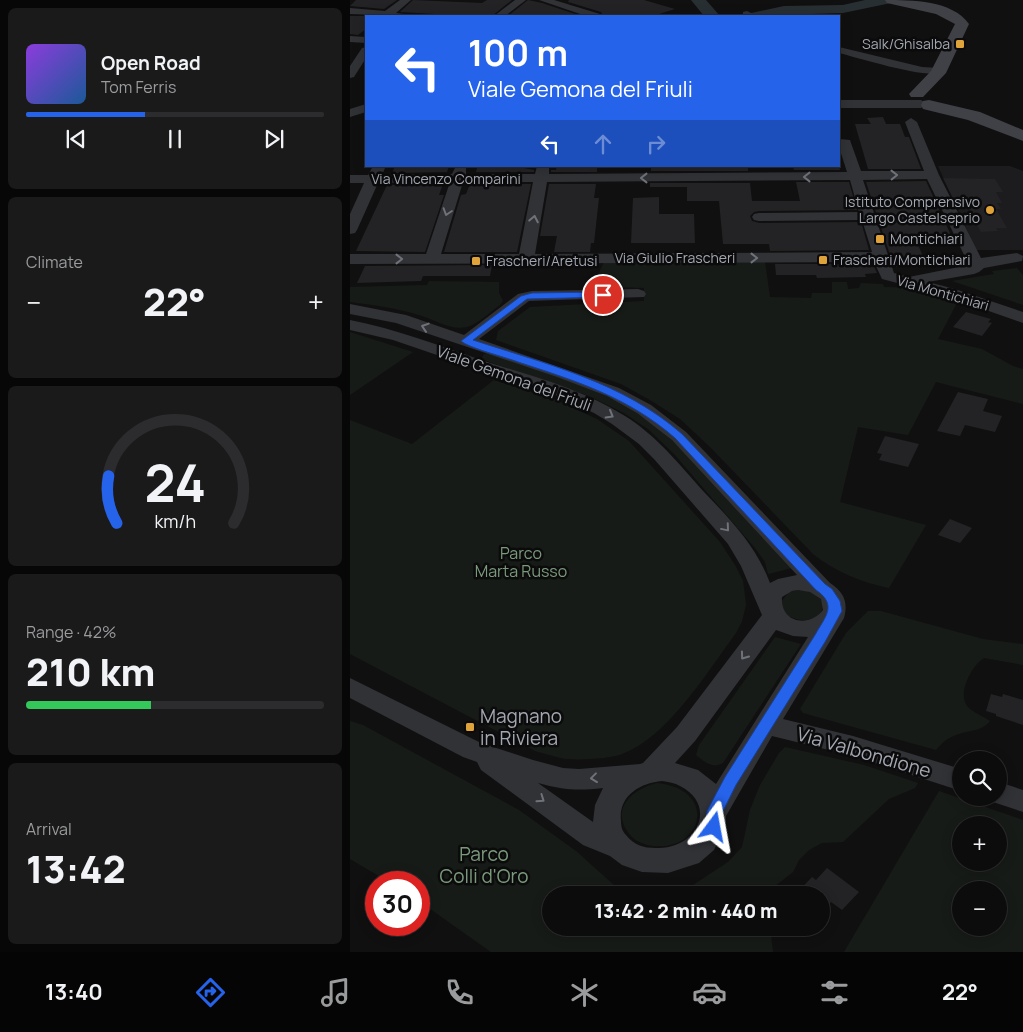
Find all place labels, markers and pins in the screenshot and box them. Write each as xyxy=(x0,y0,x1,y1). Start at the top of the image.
place label: Salk/Ghisalba xyxy=(862,34,950,53)
marker: Salk/Ghisalba xyxy=(954,38,966,50)
place label: Istituto Comprensivo Largo Castelseprio xyxy=(845,192,980,227)
marker: Istituto Comprensivo Largo Castelseprio xyxy=(984,204,996,216)
place label: Montichiari xyxy=(890,229,963,248)
marker: Montichiari xyxy=(874,233,886,245)
place label: Frascheri/Montichiari xyxy=(833,250,971,269)
place label: Frascheri/Aretusi xyxy=(486,251,597,270)
marker: Frascheri/Montichiari xyxy=(817,254,829,266)
marker: Frascheri/Aretusi xyxy=(470,255,482,267)
pin xyxy=(582,274,624,316)
place label: Magnano in Riviera xyxy=(480,703,562,751)
marker: Magnano in Riviera xyxy=(464,721,476,733)

